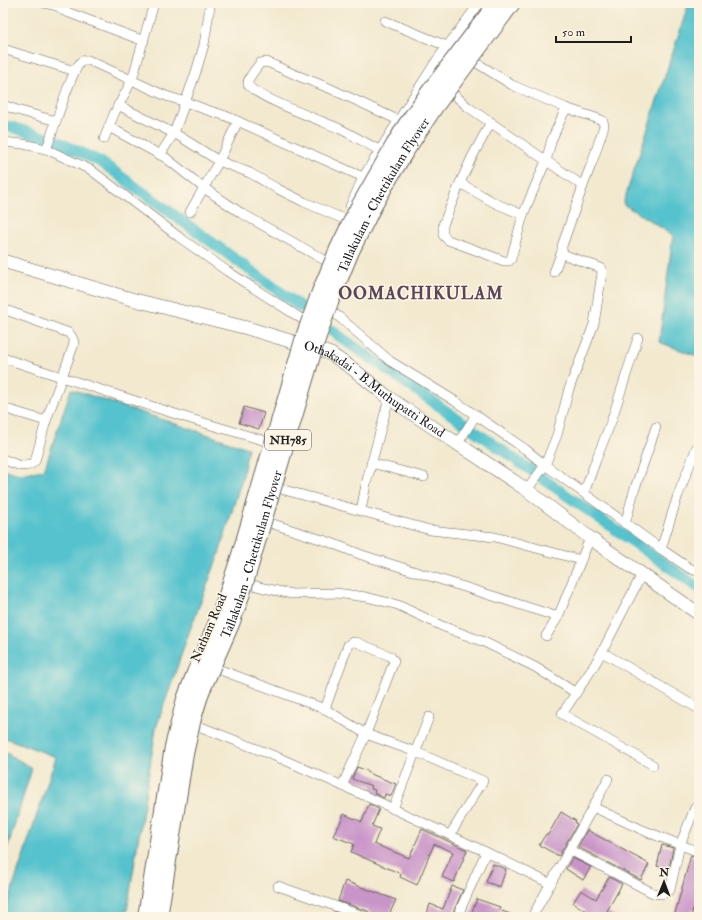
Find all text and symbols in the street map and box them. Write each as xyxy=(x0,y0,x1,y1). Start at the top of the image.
scale bar xyxy=(556,18,631,44)
text: 50 m xyxy=(562,25,586,40)
street label: Tallakulam - Chettikulam Flyover xyxy=(335,115,433,276)
district label: OOMACHIKULAM xyxy=(338,283,504,304)
street label: Othakadai - B.Muthupatti Road xyxy=(302,338,448,441)
road number: NH785 xyxy=(265,430,311,450)
street label: Tallakulam - Chettikulam Flyover xyxy=(218,468,286,641)
street label: Natham Road xyxy=(187,591,231,665)
north arrow xyxy=(644,862,684,902)
text: N xyxy=(658,866,670,879)

